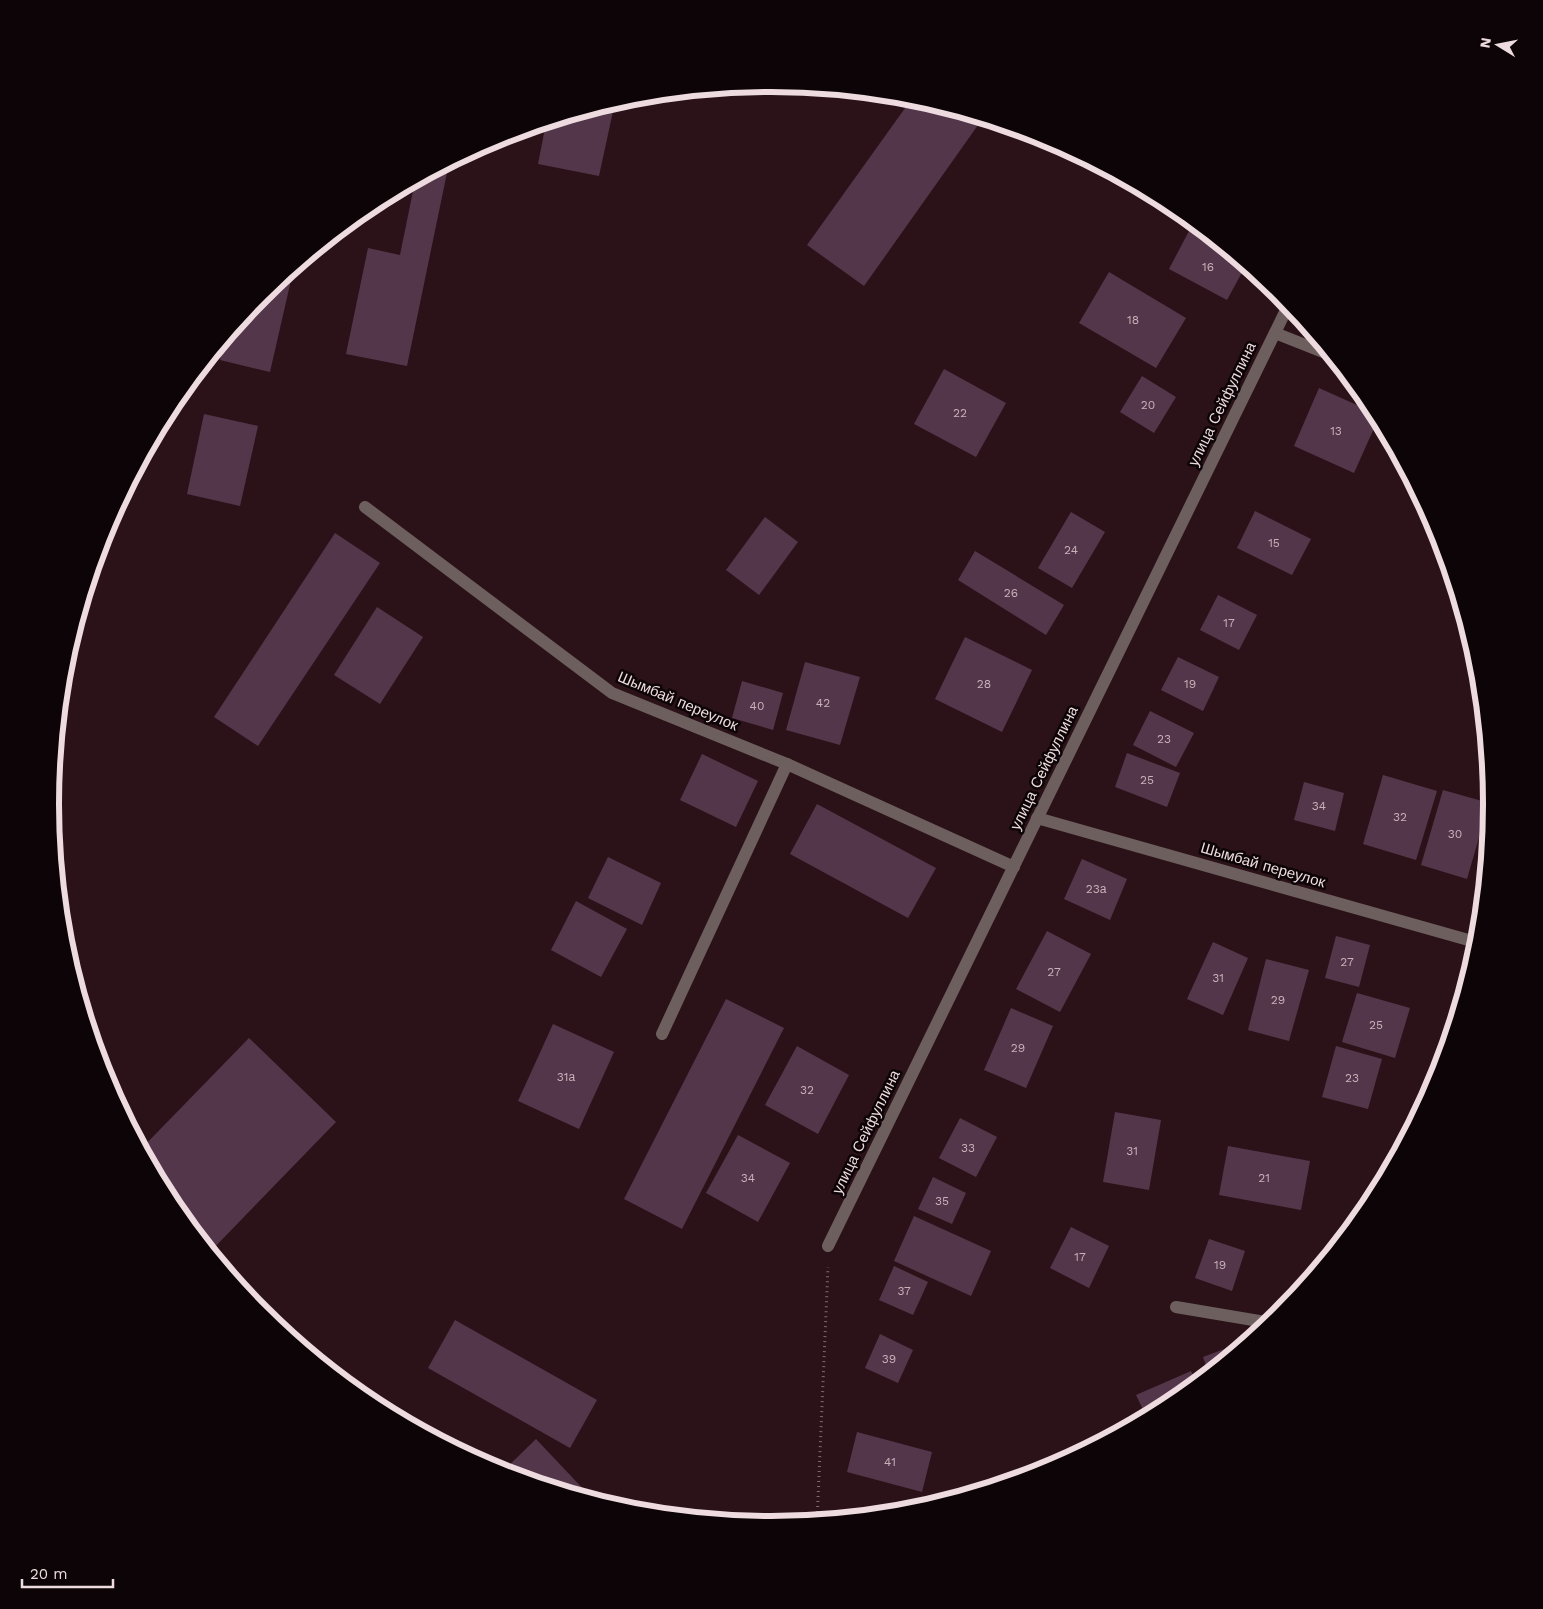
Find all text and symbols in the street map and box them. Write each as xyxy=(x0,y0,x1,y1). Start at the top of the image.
north arrow xyxy=(1473,20,1523,70)
text: N xyxy=(1476,36,1494,49)
house number: 16 xyxy=(1202,260,1214,274)
house number: 18 xyxy=(1127,313,1139,327)
street label: улица Сейфуллина xyxy=(1184,338,1260,469)
house number: 20 xyxy=(1141,398,1155,412)
house number: 22 xyxy=(953,406,967,420)
house number: 13 xyxy=(1330,424,1342,438)
house number: 15 xyxy=(1268,536,1280,550)
house number: 24 xyxy=(1064,543,1078,557)
house number: 26 xyxy=(1004,586,1018,600)
house number: 17 xyxy=(1223,616,1235,630)
street label: Шымбай переулок xyxy=(615,668,741,735)
house number: 28 xyxy=(977,677,991,691)
house number: 19 xyxy=(1184,677,1196,691)
house number: 42 xyxy=(816,696,830,710)
house number: 40 xyxy=(750,699,764,713)
street label: улица Сейфуллина xyxy=(1006,702,1082,833)
house number: 23 xyxy=(1157,732,1171,746)
house number: 25 xyxy=(1140,773,1154,787)
house number: 34 xyxy=(1312,799,1326,813)
house number: 32 xyxy=(1393,810,1407,824)
house number: 30 xyxy=(1448,827,1462,841)
street label: Шымбай переулок xyxy=(1199,839,1328,892)
house number: 23а xyxy=(1086,882,1107,896)
house number: 27 xyxy=(1340,955,1354,969)
house number: 27 xyxy=(1047,965,1061,979)
house number: 31 xyxy=(1212,971,1224,985)
house number: 29 xyxy=(1271,993,1285,1007)
house number: 25 xyxy=(1369,1018,1383,1032)
house number: 29 xyxy=(1011,1041,1025,1055)
street label: улица Сейфуллина xyxy=(828,1066,904,1197)
house number: 31а xyxy=(557,1070,575,1084)
house number: 23 xyxy=(1345,1071,1359,1085)
house number: 32 xyxy=(800,1083,814,1097)
house number: 33 xyxy=(961,1141,975,1155)
house number: 31 xyxy=(1126,1144,1138,1158)
house number: 34 xyxy=(741,1171,755,1185)
house number: 21 xyxy=(1258,1171,1270,1185)
house number: 35 xyxy=(935,1194,949,1208)
house number: 17 xyxy=(1074,1250,1086,1264)
house number: 19 xyxy=(1214,1258,1226,1272)
house number: 37 xyxy=(897,1284,911,1298)
house number: 39 xyxy=(882,1352,896,1366)
house number: 41 xyxy=(884,1455,896,1469)
scale bar xyxy=(22,1556,114,1588)
text: 20 m xyxy=(30,1565,68,1583)

